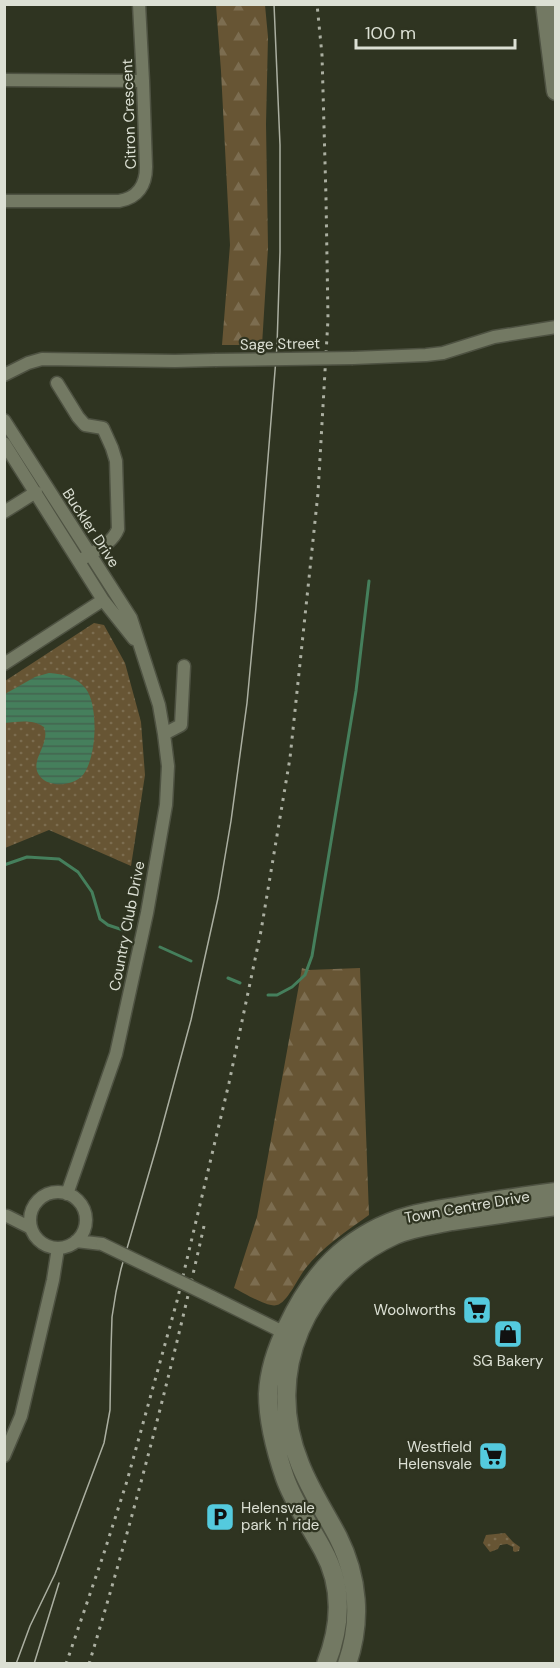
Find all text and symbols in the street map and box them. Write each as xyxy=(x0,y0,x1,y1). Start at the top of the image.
scale bar xyxy=(356,12,515,50)
text: 100 m xyxy=(365,21,416,45)
street label: Citron Crescent xyxy=(117,58,141,170)
street label: Sage Street xyxy=(240,333,320,355)
street label: Buckler Drive xyxy=(58,485,124,571)
street label: Country Club Drive xyxy=(105,859,149,993)
street label: Town Centre Drive xyxy=(403,1186,531,1228)
supermarket icon: Woolworths xyxy=(461,1294,493,1326)
place label: Woolworths xyxy=(373,1300,456,1320)
shop icon: SG Bakery xyxy=(492,1318,524,1350)
place label: SG Bakery xyxy=(473,1351,544,1371)
place label: Westfield Helensvale xyxy=(398,1437,472,1474)
supermarket icon: Westfield Helensvale xyxy=(477,1440,509,1472)
place label: Helensvale park 'n' ride xyxy=(241,1498,319,1535)
parking icon: Helensvale park 'n' ride xyxy=(204,1501,236,1533)

